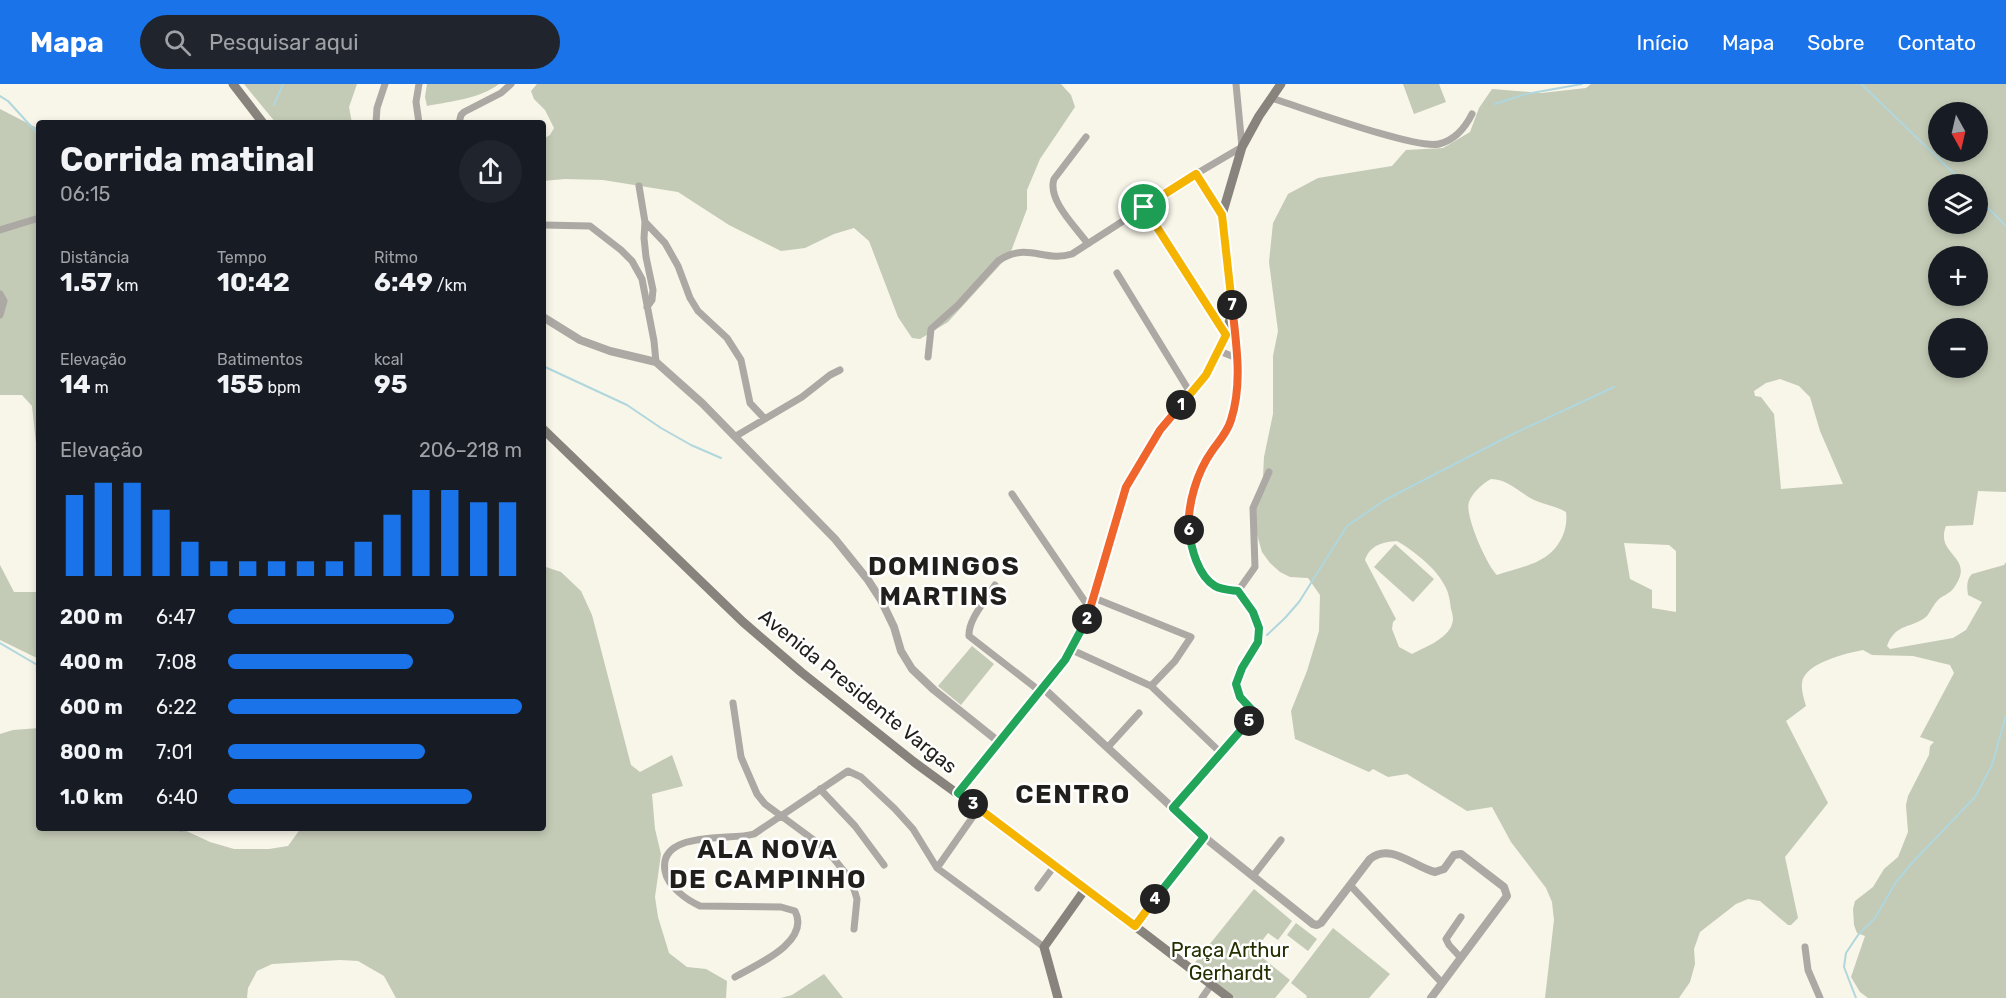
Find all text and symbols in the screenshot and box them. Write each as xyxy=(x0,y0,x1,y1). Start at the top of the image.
search box xyxy=(140,15,560,69)
text: Mapa xyxy=(30,26,104,59)
icon: search xyxy=(161,26,194,59)
text: Pesquisar aqui xyxy=(209,29,359,56)
text: Início xyxy=(1637,30,1689,55)
text: Mapa xyxy=(1722,30,1774,55)
text: Sobre xyxy=(1807,30,1864,55)
text: Contato xyxy=(1897,30,1976,55)
north arrow xyxy=(1928,102,1988,162)
map controls xyxy=(1928,102,1988,378)
text: Corrida matinal xyxy=(60,140,315,179)
button: share xyxy=(459,140,522,203)
button: layers xyxy=(1928,174,1988,234)
pin xyxy=(1118,181,1169,232)
text: 06:15 xyxy=(60,182,110,206)
icon: arrive xyxy=(1127,190,1160,223)
button: + xyxy=(1928,246,1988,306)
text: Distância xyxy=(60,248,129,267)
text: Tempo xyxy=(217,248,267,267)
text: Ritmo xyxy=(374,248,418,267)
text: 1.57 xyxy=(60,267,112,298)
text: 10:42 xyxy=(217,267,290,298)
text: 6:49 xyxy=(374,267,433,298)
text: km xyxy=(112,276,138,295)
text: /km xyxy=(433,276,467,295)
pin: 7 xyxy=(1217,290,1247,320)
text: 7 xyxy=(1227,295,1237,314)
button: − xyxy=(1928,318,1988,378)
text: Elevação xyxy=(60,350,126,369)
text: Batimentos xyxy=(217,350,303,369)
text: kcal xyxy=(374,350,403,369)
text: 14 xyxy=(60,369,91,400)
text: 155 xyxy=(217,369,264,400)
text: 95 xyxy=(374,369,407,400)
text: m xyxy=(91,378,109,397)
text: bpm xyxy=(264,378,301,397)
pin: 1 xyxy=(1166,390,1196,420)
text: 1 xyxy=(1177,395,1185,414)
text: Elevação xyxy=(60,438,143,462)
text: 206–218 m xyxy=(419,438,522,462)
pin: 6 xyxy=(1174,515,1204,545)
text: 6 xyxy=(1184,520,1194,539)
district label: DOMINGOS MARTINS xyxy=(868,551,1020,612)
street label: Avenida Presidente Vargas xyxy=(754,604,962,778)
pin: 2 xyxy=(1072,604,1102,634)
text: 200 m xyxy=(60,605,123,629)
text: 6:47 xyxy=(156,605,196,629)
text: 2 xyxy=(1082,609,1092,628)
text: 400 m xyxy=(60,650,123,674)
text: 7:08 xyxy=(156,650,197,674)
text: 600 m xyxy=(60,695,123,719)
text: 6:22 xyxy=(156,695,197,719)
pin: 5 xyxy=(1234,706,1264,736)
text: 5 xyxy=(1244,711,1254,730)
text: 800 m xyxy=(60,740,123,764)
text: 7:01 xyxy=(156,740,193,764)
district label: CENTRO xyxy=(1015,779,1131,810)
text: 1.0 km xyxy=(60,785,123,809)
text: 6:40 xyxy=(156,785,198,809)
pin: 3 xyxy=(958,789,988,819)
text: 3 xyxy=(968,794,978,813)
district label: ALA NOVA DE CAMPINHO xyxy=(669,834,867,895)
pin: 4 xyxy=(1140,884,1170,914)
text: 4 xyxy=(1150,889,1160,908)
park label: Praça Arthur Gerhardt xyxy=(1171,938,1290,985)

